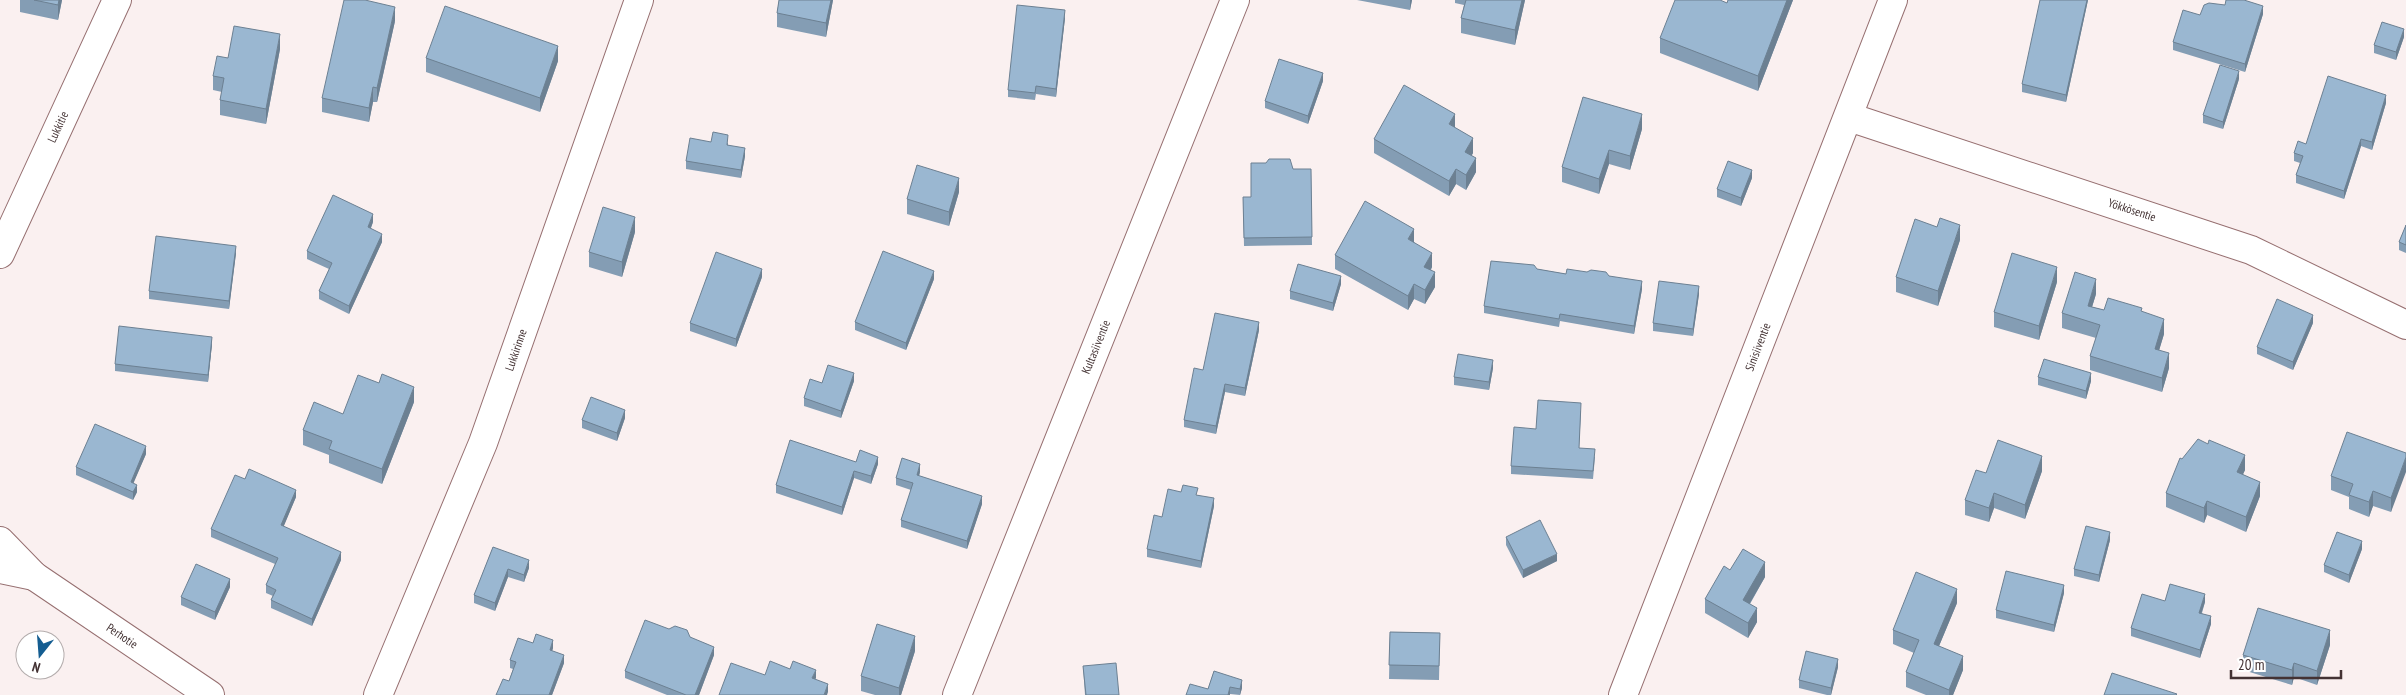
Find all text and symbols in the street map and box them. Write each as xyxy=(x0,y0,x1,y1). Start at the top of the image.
street label: Lukkitie xyxy=(44,109,71,145)
street label: Yökkösentie xyxy=(2106,195,2158,224)
street label: Kultasiiventie xyxy=(1078,318,1113,376)
street label: Sinisiiventie xyxy=(1741,320,1774,373)
street label: Lukkirinne xyxy=(501,327,530,373)
street label: Perhotie xyxy=(104,620,141,652)
north arrow xyxy=(15,630,65,680)
scale bar xyxy=(2231,648,2341,680)
text: 20 m xyxy=(2238,655,2264,674)
text: N xyxy=(30,658,42,677)

